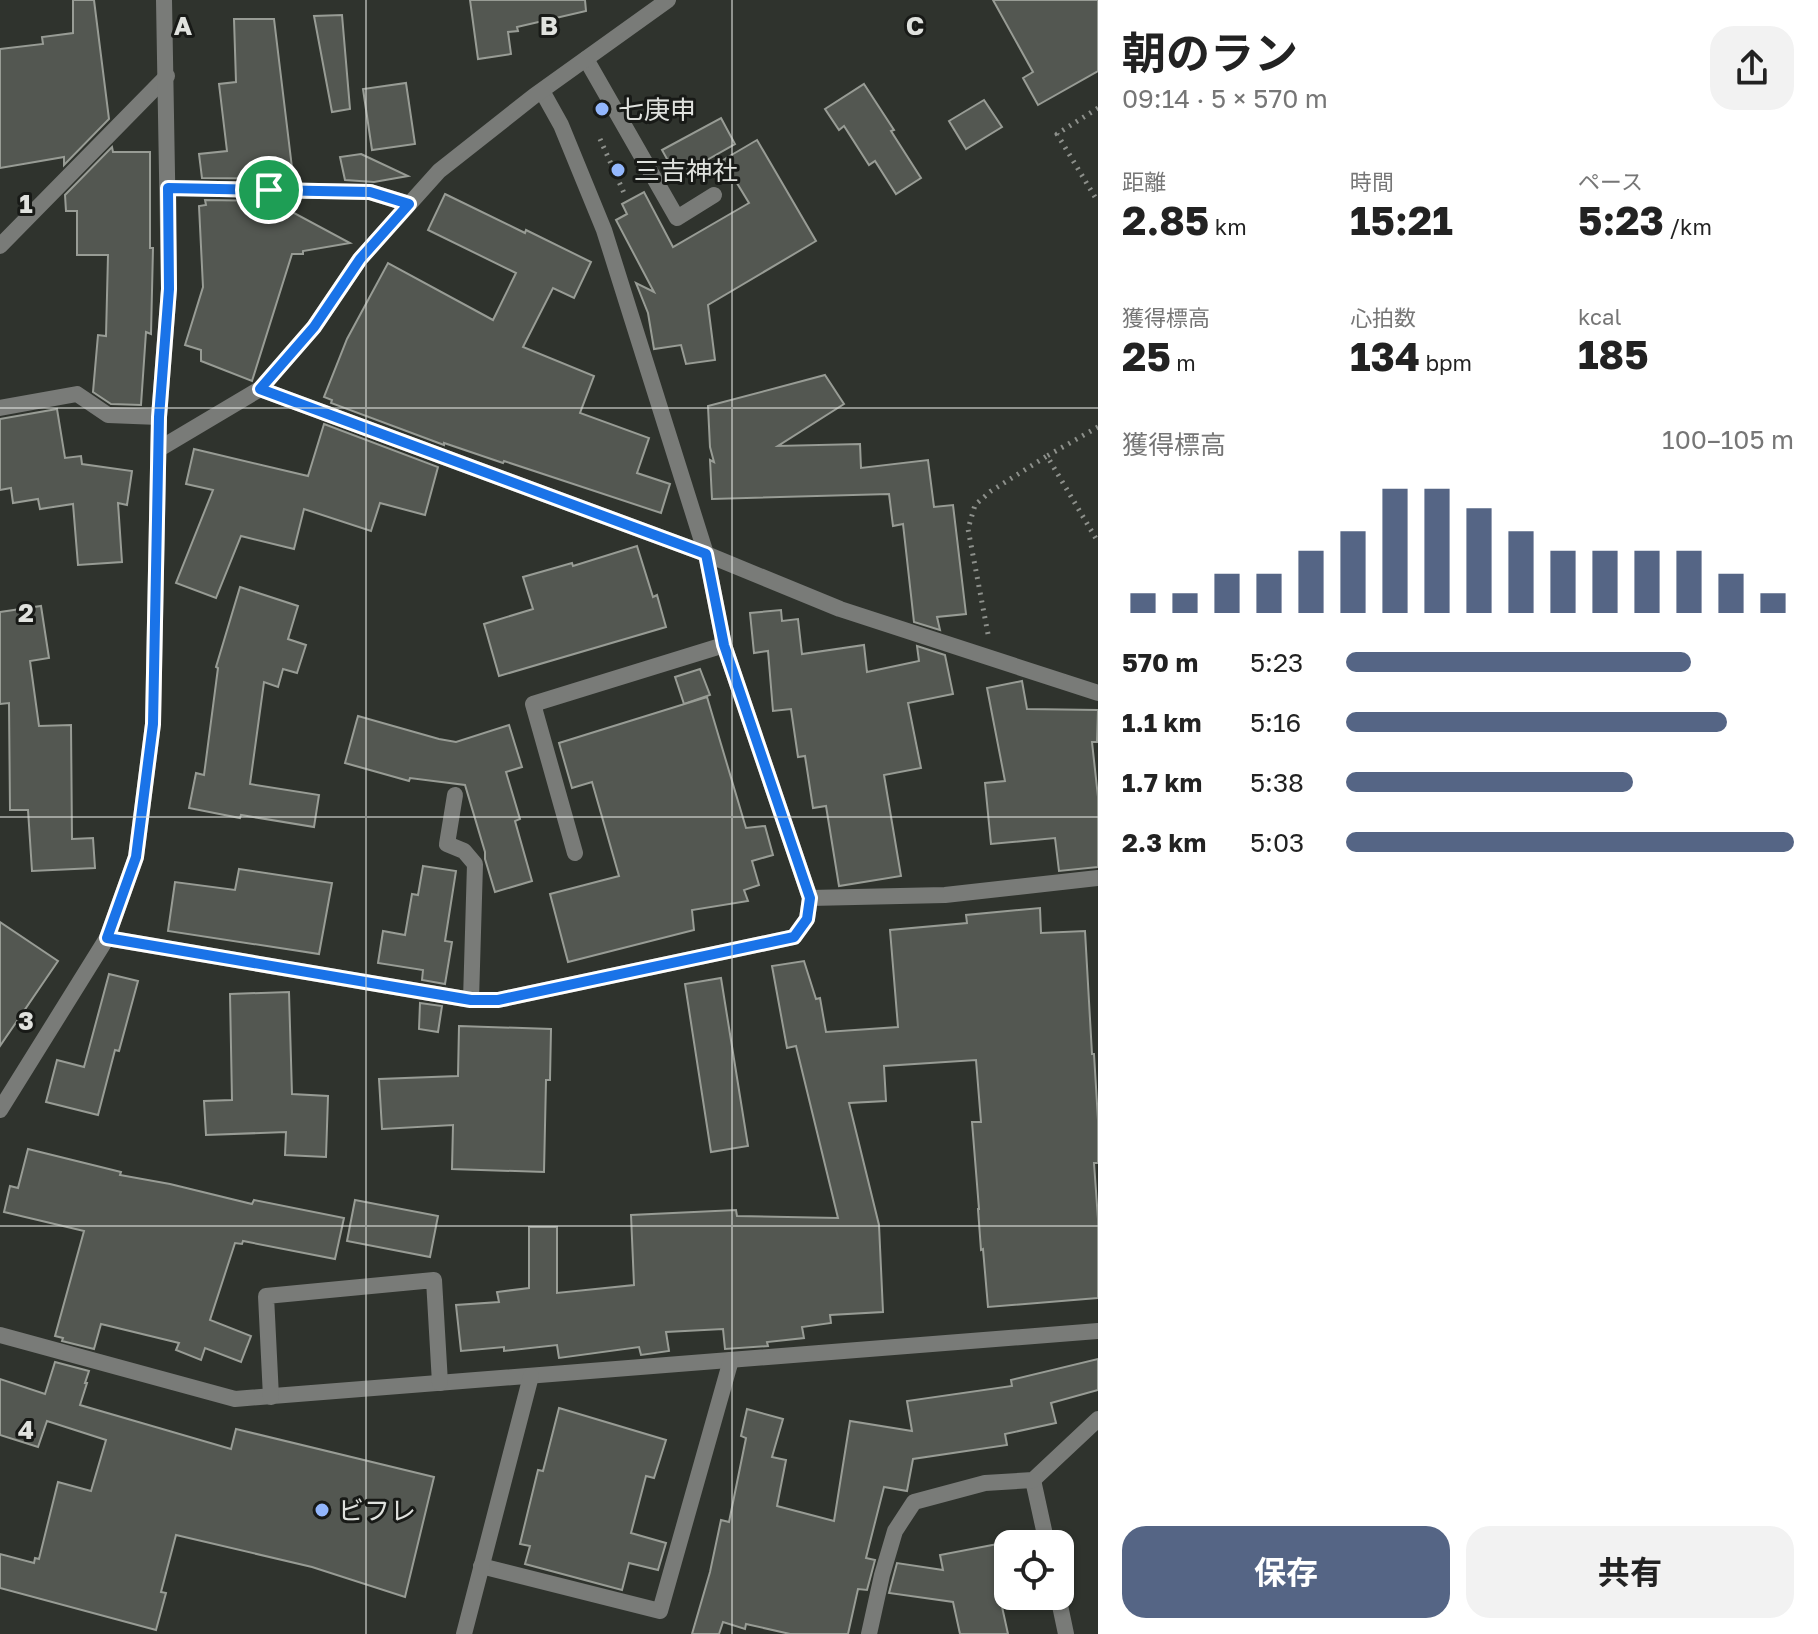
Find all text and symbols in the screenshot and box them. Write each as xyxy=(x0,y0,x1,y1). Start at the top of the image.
text: A xyxy=(174,10,193,41)
text: B xyxy=(540,10,558,41)
text: C xyxy=(906,10,924,41)
text: 朝のラン xyxy=(1122,26,1298,79)
button: share xyxy=(1710,26,1794,110)
text: 09:14 · 5 × 570 m xyxy=(1122,83,1328,114)
place label: 七庚申 xyxy=(618,94,696,125)
marker: 七庚申 xyxy=(593,100,611,118)
place label: 三吉神社 xyxy=(634,155,738,186)
pin xyxy=(235,156,303,224)
marker: 三吉神社 xyxy=(609,161,627,179)
icon: arrive xyxy=(247,168,291,212)
text: 距離 xyxy=(1122,168,1166,195)
text: 時間 xyxy=(1350,168,1394,195)
text: ペース xyxy=(1578,168,1643,195)
text: 1 xyxy=(19,188,33,219)
text: 2.85 xyxy=(1122,196,1209,244)
text: 15:21 xyxy=(1350,196,1453,244)
text: 5:23 xyxy=(1578,196,1664,244)
text: km xyxy=(1209,213,1247,240)
text: /km xyxy=(1664,213,1712,240)
text: kcal xyxy=(1578,303,1621,330)
text: 獲得標高 xyxy=(1122,304,1210,331)
text: 心拍数 xyxy=(1350,304,1416,331)
text: 185 xyxy=(1578,330,1649,378)
text: 25 xyxy=(1122,332,1171,380)
text: 134 xyxy=(1350,332,1420,380)
text: m xyxy=(1171,349,1196,376)
text: bpm xyxy=(1420,349,1472,376)
text: 100–105 m xyxy=(1662,424,1794,455)
text: 獲得標高 xyxy=(1122,429,1226,460)
text: 2 xyxy=(18,597,34,628)
text: 570 m xyxy=(1122,647,1198,678)
text: 5:23 xyxy=(1250,647,1303,678)
text: 1.1 km xyxy=(1122,707,1201,738)
text: 5:16 xyxy=(1250,707,1301,738)
text: 1.7 km xyxy=(1122,767,1202,798)
text: 5:38 xyxy=(1250,767,1304,798)
text: 2.3 km xyxy=(1122,827,1206,858)
text: 5:03 xyxy=(1250,827,1304,858)
text: 3 xyxy=(18,1005,34,1036)
text: 4 xyxy=(18,1414,34,1445)
place label: ビフレ xyxy=(338,1495,416,1526)
marker: ビフレ xyxy=(313,1501,331,1519)
button: 保存 xyxy=(1122,1526,1450,1618)
button: 共有 xyxy=(1466,1526,1794,1618)
map controls xyxy=(994,1530,1074,1610)
button: locate xyxy=(994,1530,1074,1610)

